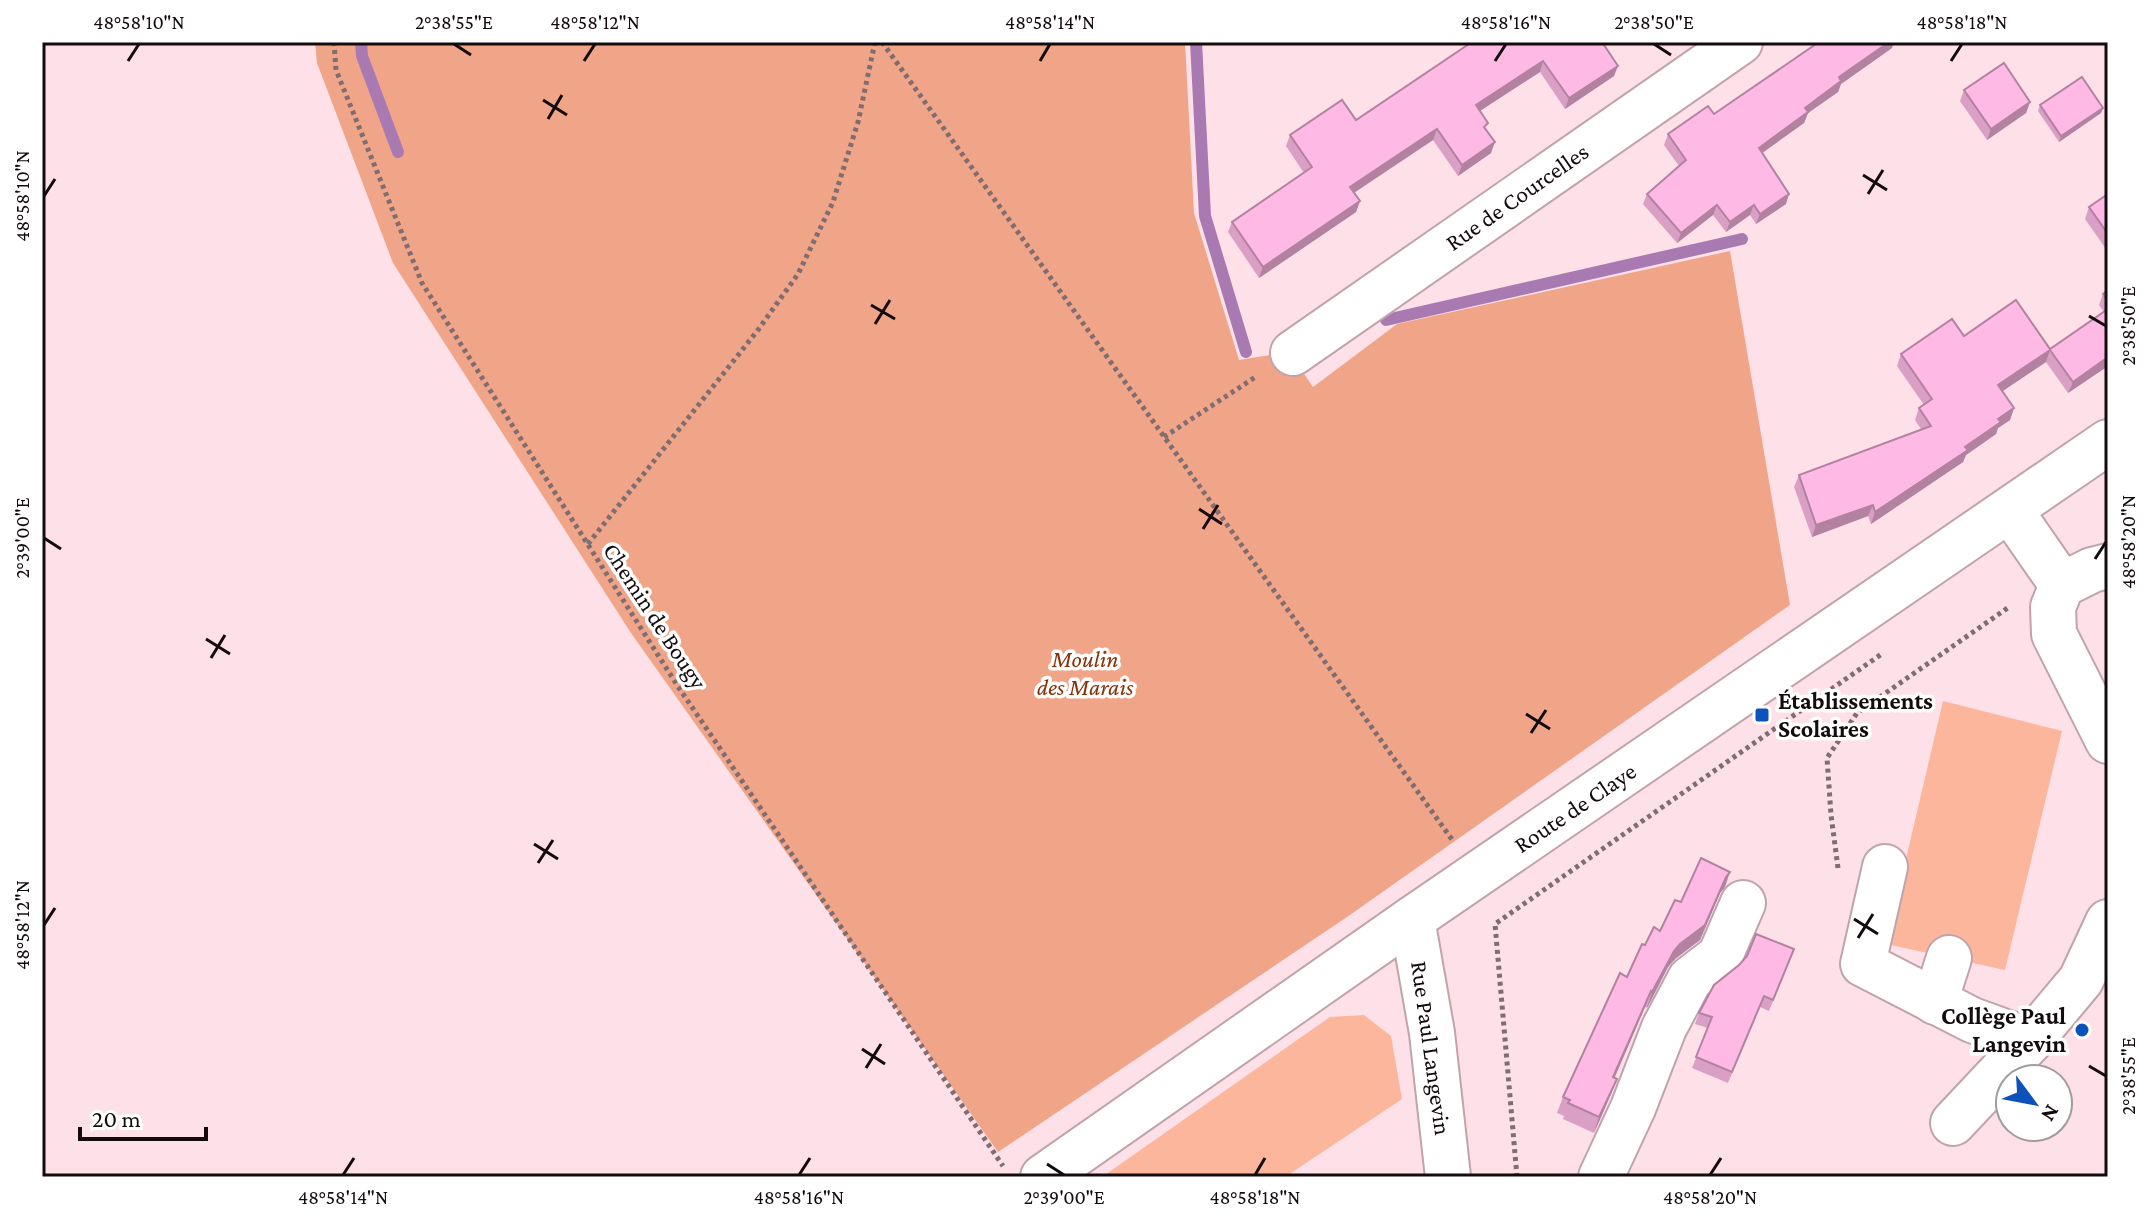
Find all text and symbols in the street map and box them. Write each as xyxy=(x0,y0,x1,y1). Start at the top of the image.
text: 48°58'10"N xyxy=(93,11,185,33)
text: 2°38'55"E xyxy=(415,11,493,33)
text: 48°58'12"N xyxy=(550,11,640,33)
text: 48°58'14"N xyxy=(1005,11,1095,33)
text: 48°58'16"N xyxy=(1461,11,1551,33)
text: 2°38'50"E xyxy=(1614,11,1694,33)
text: 48°58'18"N xyxy=(1917,11,2007,33)
street label: Rue de Courcelles xyxy=(1440,137,1593,256)
text: 48°58'10"N xyxy=(11,150,33,242)
text: 2°38'50"E xyxy=(2117,286,2139,366)
text: 48°58'20"N xyxy=(2117,495,2139,589)
text: 2°39'00"E xyxy=(11,497,33,579)
street label: Chemin de Bougy xyxy=(598,538,713,695)
park label: Moulin des Marais xyxy=(1037,645,1134,700)
place label: Établissements Scolaires xyxy=(1778,687,1933,742)
marker: Établissements Scolaires xyxy=(1753,706,1771,724)
street label: Route de Claye xyxy=(1509,757,1641,858)
text: 48°58'12"N xyxy=(11,880,33,970)
street label: Rue Paul Langevin xyxy=(1406,959,1457,1137)
place label: Collège Paul Langevin xyxy=(1941,1002,2066,1057)
marker: Collège Paul Langevin xyxy=(2073,1021,2091,1039)
text: 2°38'55"E xyxy=(2117,1037,2139,1115)
north arrow xyxy=(1994,1063,2074,1143)
scale bar xyxy=(80,1091,206,1141)
text: N xyxy=(2036,1100,2065,1126)
text: 20 m xyxy=(92,1105,141,1132)
text: 48°58'14"N xyxy=(298,1186,388,1208)
text: 48°58'16"N xyxy=(754,1186,844,1208)
text: 2°39'00"E xyxy=(1023,1186,1105,1208)
text: 48°58'18"N xyxy=(1210,1186,1300,1208)
text: 48°58'20"N xyxy=(1663,1186,1757,1208)

